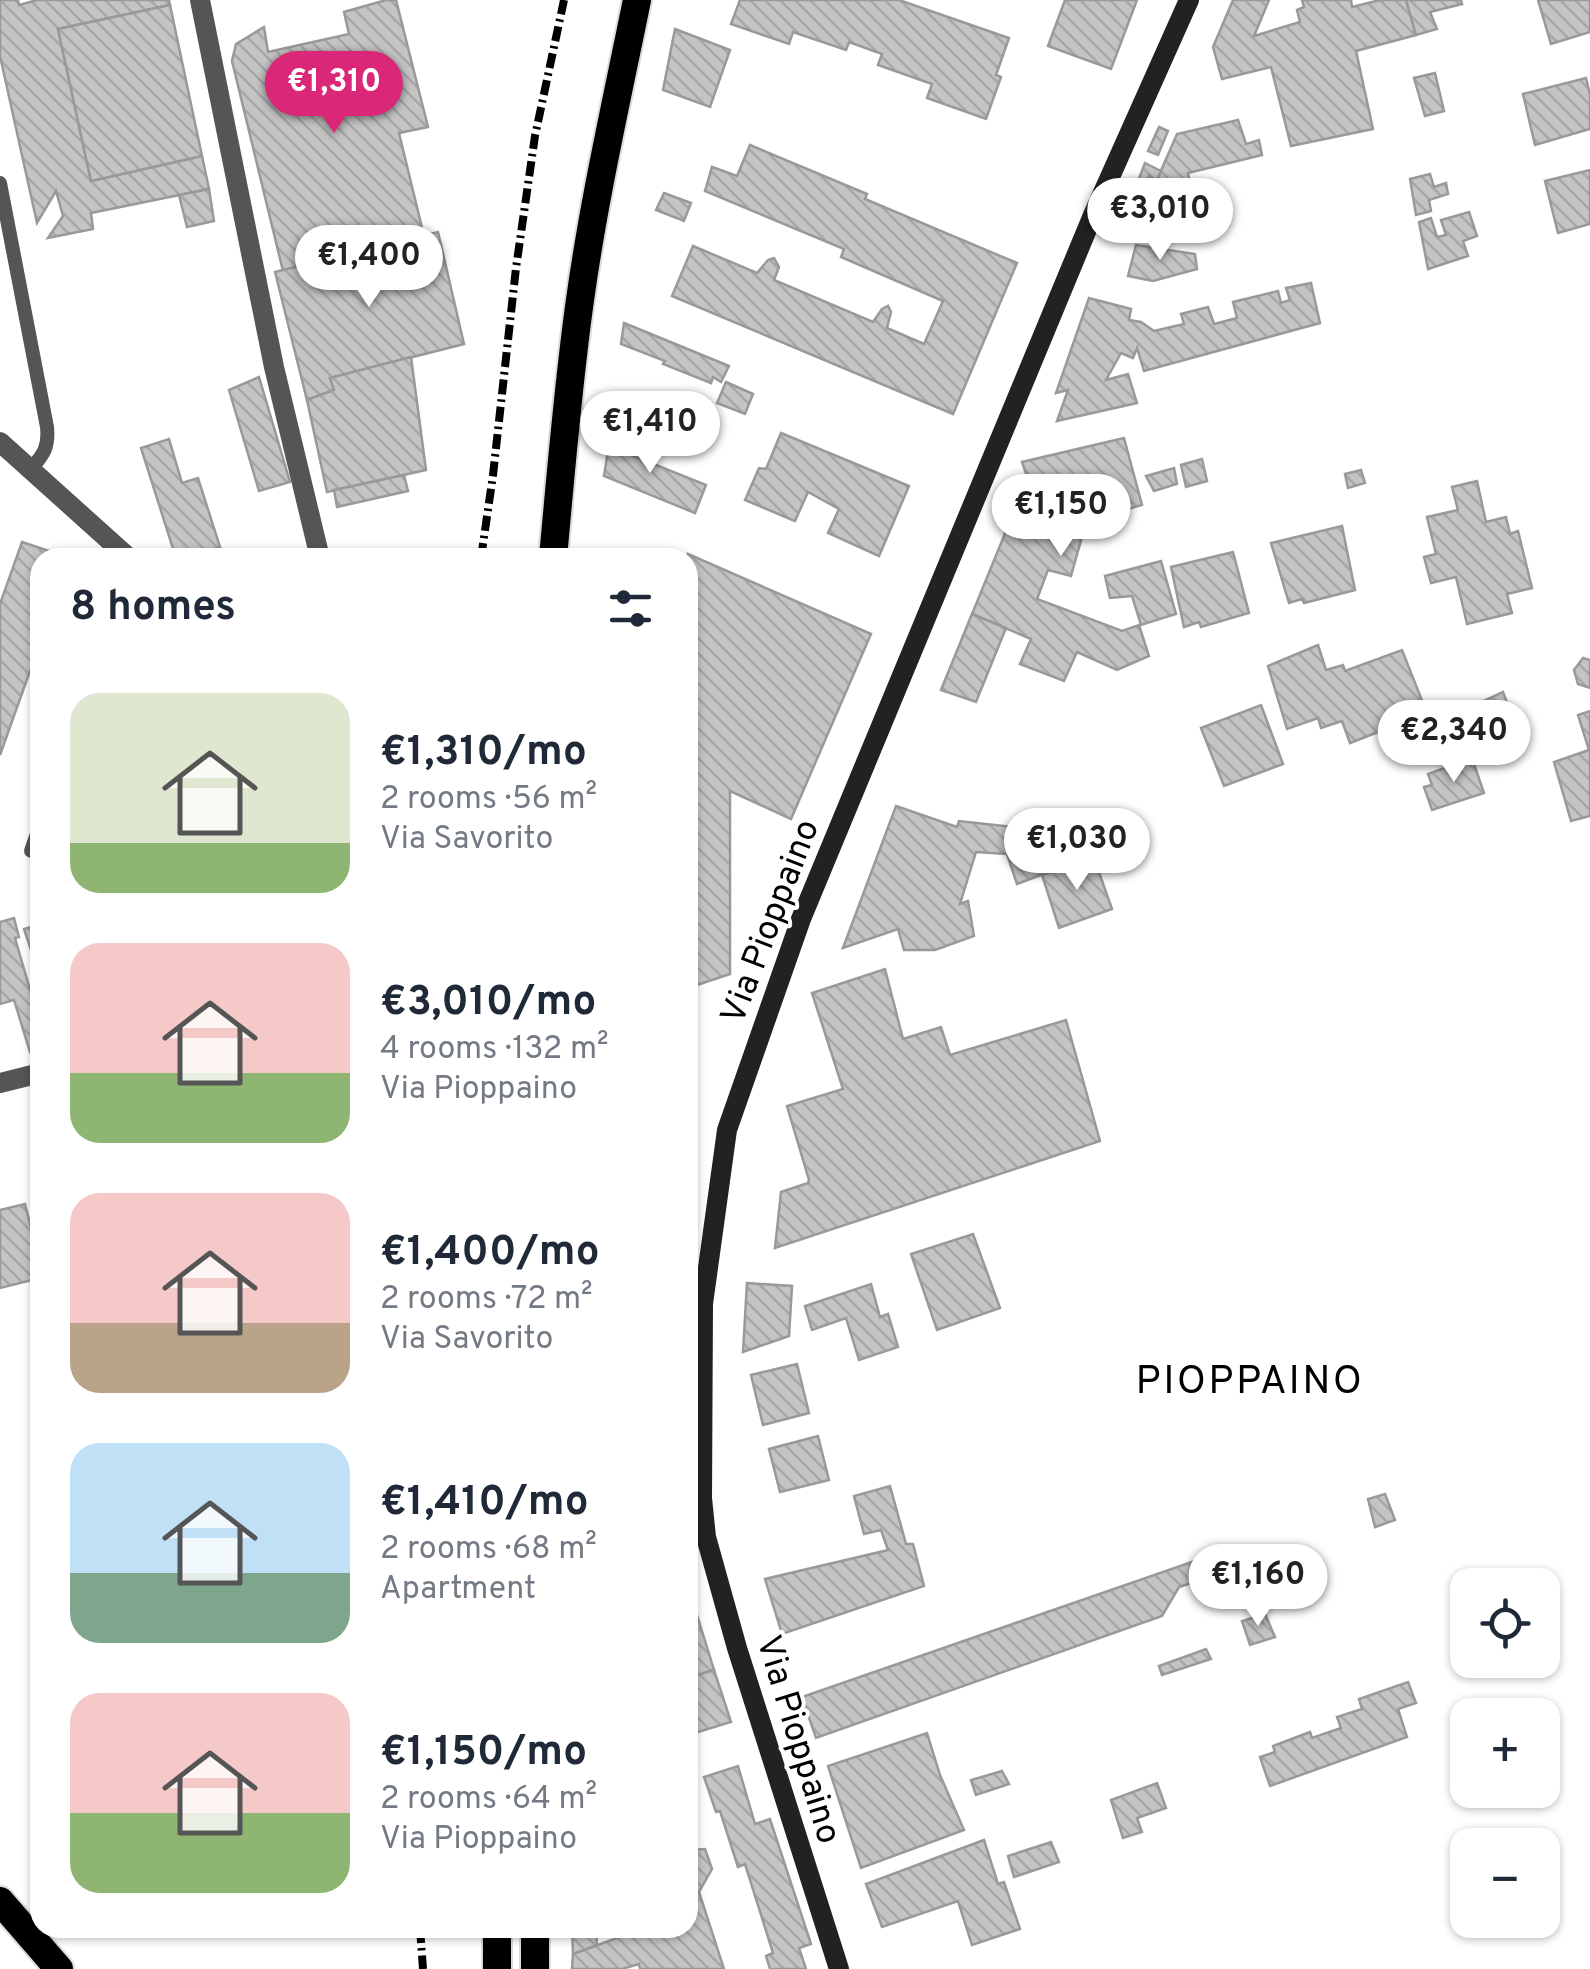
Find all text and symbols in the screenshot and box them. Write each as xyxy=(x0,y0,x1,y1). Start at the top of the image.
pin: €1,310 xyxy=(253,51,415,136)
text: €1,310 xyxy=(287,63,381,103)
pin: €3,010 xyxy=(1079,178,1241,263)
text: €3,010 xyxy=(1109,190,1211,230)
pin: €1,400 xyxy=(288,225,450,310)
text: €1,400 xyxy=(317,237,421,277)
pin: €1,410 xyxy=(569,391,731,476)
text: €1,410 xyxy=(602,403,698,443)
pin: €1,150 xyxy=(980,474,1142,559)
text: €1,150 xyxy=(1014,486,1108,526)
icon: filters xyxy=(603,581,658,636)
text: 8 homes xyxy=(70,582,236,635)
pin: €2,340 xyxy=(1373,700,1535,785)
text: €2,340 xyxy=(1400,712,1508,752)
text: €1,310/mo xyxy=(380,727,587,780)
icon: home xyxy=(150,733,270,853)
text: 2 rooms · 56 m² xyxy=(380,780,597,820)
pin: €1,030 xyxy=(996,808,1158,893)
street label: Via Pioppaino xyxy=(713,814,831,1031)
text: Via Savorito xyxy=(380,820,553,860)
text: €1,030 xyxy=(1026,820,1128,860)
text: €3,010/mo xyxy=(380,977,596,1030)
icon: home xyxy=(150,983,270,1103)
text: 4 rooms · 132 m² xyxy=(380,1030,609,1070)
text: Via Pioppaino xyxy=(380,1070,577,1110)
text: €1,400/mo xyxy=(380,1227,600,1280)
icon: home xyxy=(150,1233,270,1353)
text: 2 rooms · 72 m² xyxy=(380,1280,593,1320)
text: Via Savorito xyxy=(380,1320,553,1360)
district label: PIOPPAINO xyxy=(1135,1358,1365,1408)
text: €1,410/mo xyxy=(380,1477,589,1530)
icon: home xyxy=(150,1483,270,1603)
text: 2 rooms · 68 m² xyxy=(380,1530,597,1570)
pin: €1,160 xyxy=(1177,1544,1339,1629)
text: €1,160 xyxy=(1211,1556,1305,1596)
map controls xyxy=(1450,1568,1560,1938)
button: locate xyxy=(1450,1568,1560,1678)
text: Apartment xyxy=(380,1570,536,1610)
street label: Via Pioppaino xyxy=(745,1630,850,1849)
button: + xyxy=(1450,1698,1560,1808)
text: €1,150/mo xyxy=(380,1727,587,1780)
icon: home xyxy=(150,1733,270,1853)
text: 2 rooms · 64 m² xyxy=(380,1780,597,1820)
text: Via Pioppaino xyxy=(380,1820,577,1860)
button: − xyxy=(1450,1828,1560,1938)

